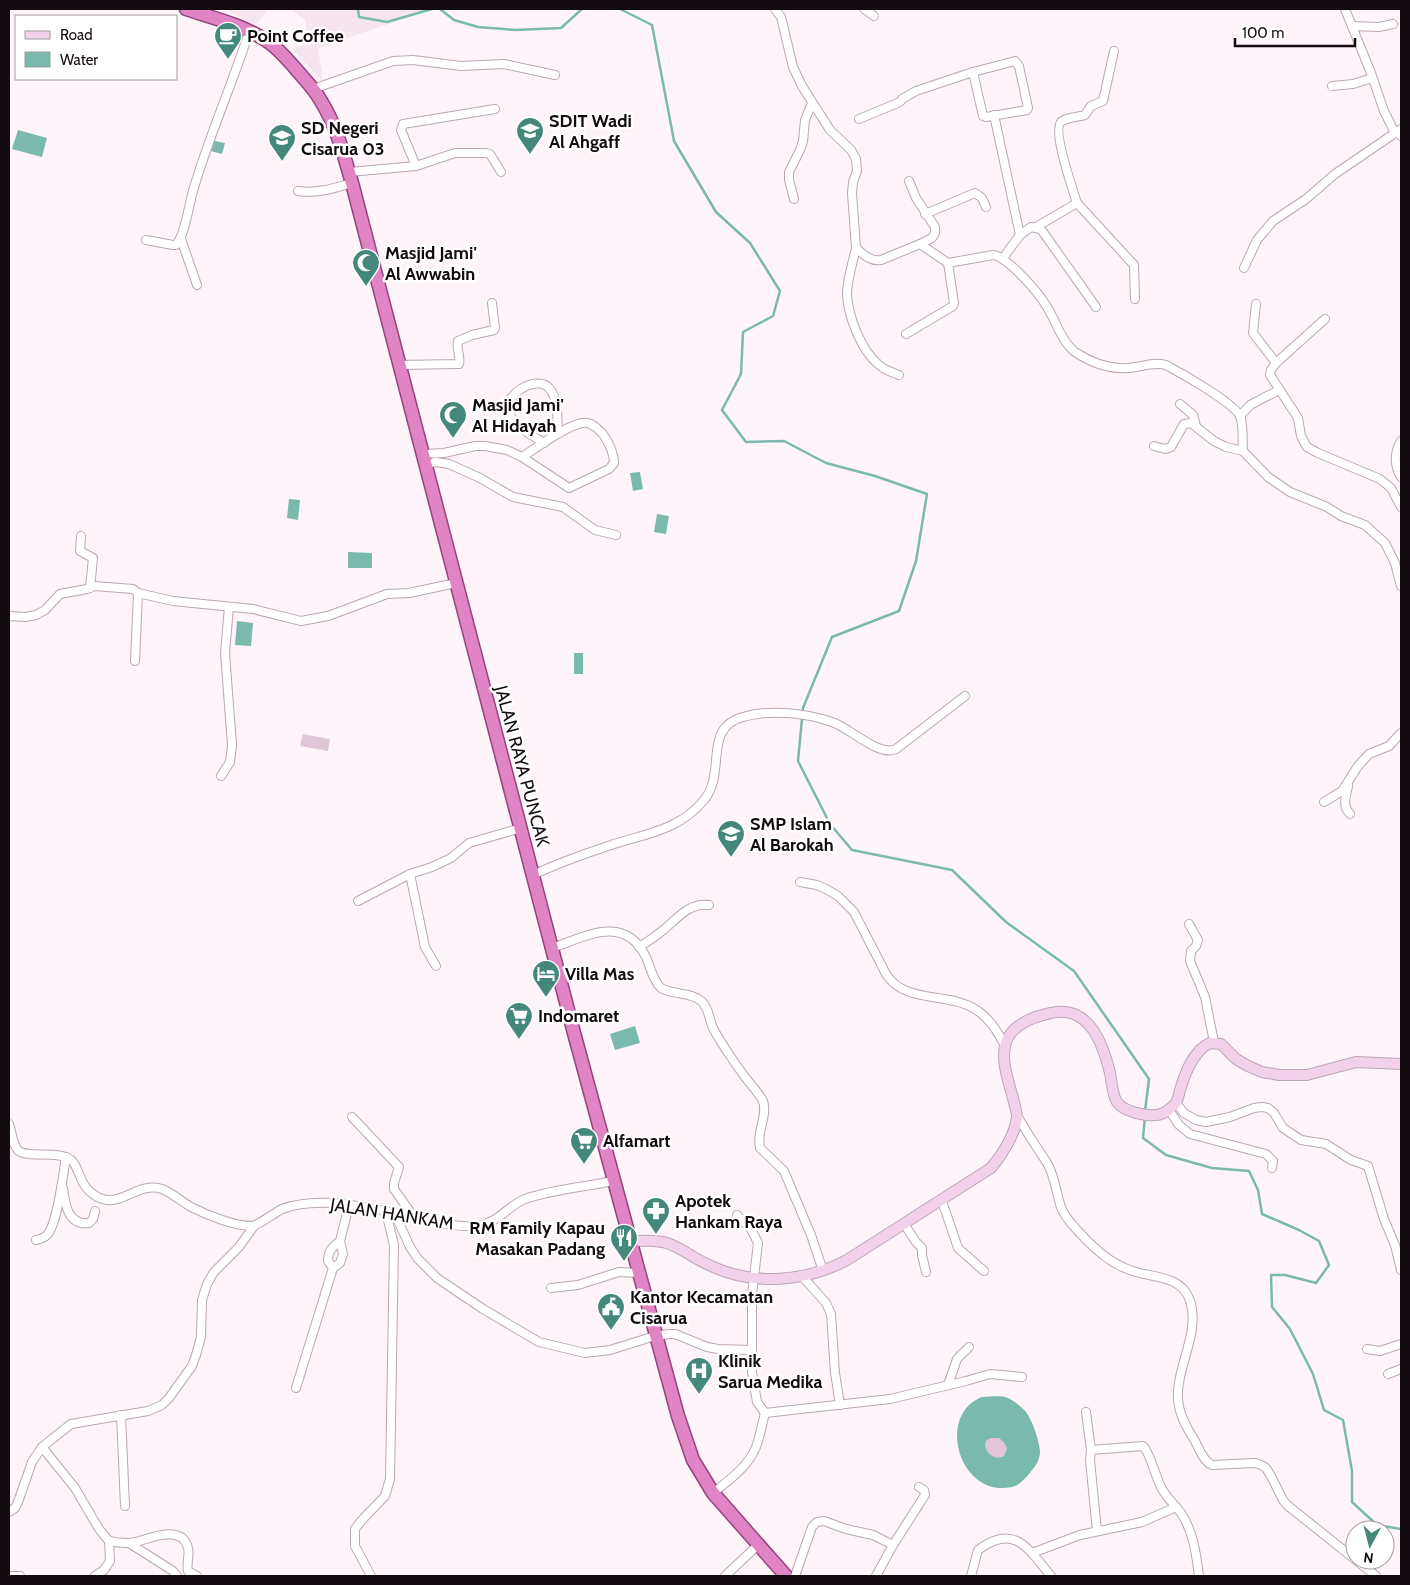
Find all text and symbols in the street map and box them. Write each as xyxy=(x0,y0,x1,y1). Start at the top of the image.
legend xyxy=(15,15,178,80)
scale bar xyxy=(1235,15,1355,47)
cafe icon: Point Coffee xyxy=(213,21,243,60)
text: 100 m xyxy=(1242,24,1284,42)
place label: Point Coffee xyxy=(247,25,344,47)
text: Road xyxy=(60,26,93,44)
text: Water xyxy=(60,51,98,69)
place label: SDIT Wadi Al Ahgaff xyxy=(549,110,632,153)
school or university icon: SDIT Wadi Al Ahgaff xyxy=(515,116,545,155)
place label: SD Negeri Cisarua 03 xyxy=(301,117,385,160)
school or university icon: SD Negeri Cisarua 03 xyxy=(267,123,297,162)
place label: Masjid Jami' Al Awwabin xyxy=(385,242,477,285)
mosque icon: Masjid Jami' Al Awwabin xyxy=(351,248,381,287)
place label: Masjid Jami' Al Hidayah xyxy=(472,394,564,437)
mosque icon: Masjid Jami' Al Hidayah xyxy=(438,400,468,439)
street label: JALAN RAYA PUNCAK xyxy=(490,682,554,850)
place label: SMP Islam Al Barokah xyxy=(750,813,834,856)
school or university icon: SMP Islam Al Barokah xyxy=(716,819,746,858)
hotel icon: Villa Mas xyxy=(531,959,561,998)
place label: Villa Mas xyxy=(565,963,635,985)
supermarket icon: Indomaret xyxy=(504,1001,534,1040)
place label: Indomaret xyxy=(538,1005,619,1027)
supermarket icon: Alfamart xyxy=(569,1126,599,1165)
place label: Alfamart xyxy=(603,1130,671,1152)
place label: Apotek Hankam Raya xyxy=(675,1190,782,1233)
street label: JALAN HANKAM xyxy=(328,1193,455,1235)
pharmacy icon: Apotek Hankam Raya xyxy=(641,1196,671,1235)
place label: RM Family Kapau Masakan Padang xyxy=(469,1217,605,1260)
restaurant icon: RM Family Kapau Masakan Padang xyxy=(609,1223,639,1262)
place label: Kantor Kecamatan Cisarua xyxy=(630,1286,773,1329)
public building icon: Kantor Kecamatan Cisarua xyxy=(596,1292,626,1331)
place label: Klinik Sarua Medika xyxy=(718,1350,823,1393)
hospital icon: Klinik Sarua Medika xyxy=(684,1356,714,1395)
north arrow xyxy=(1345,1520,1395,1570)
text: N xyxy=(1362,1548,1374,1567)

